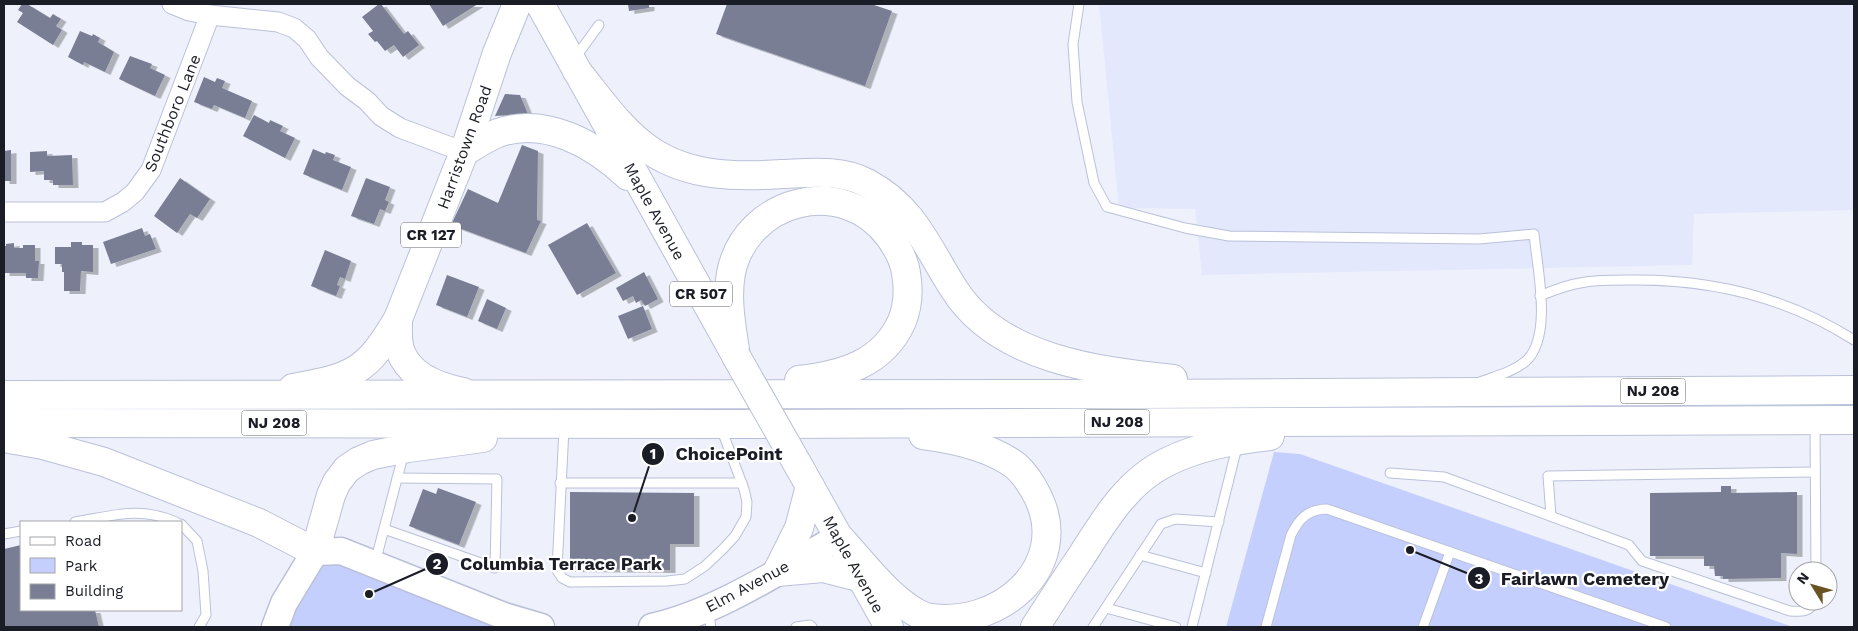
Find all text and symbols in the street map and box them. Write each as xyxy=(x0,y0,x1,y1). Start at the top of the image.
street label: Southboro Lane xyxy=(140,52,205,175)
street label: Harristown Road xyxy=(433,83,496,212)
street label: Maple Avenue xyxy=(620,159,689,263)
road number: CR 127 xyxy=(401,222,461,248)
road number: CR 507 xyxy=(670,282,732,306)
road number: NJ 208 xyxy=(1620,378,1686,404)
road number: NJ 208 xyxy=(242,410,306,436)
road number: NJ 208 xyxy=(1084,410,1150,434)
callout: ChoicePoint xyxy=(641,437,793,470)
text: ChoicePoint xyxy=(676,443,783,464)
text: 1 xyxy=(650,445,656,463)
street label: Maple Avenue xyxy=(819,512,888,616)
legend xyxy=(20,521,182,611)
text: Road xyxy=(65,532,102,550)
callout: Columbia Terrace Park xyxy=(424,547,672,580)
text: Columbia Terrace Park xyxy=(460,553,663,574)
text: 2 xyxy=(433,555,442,573)
text: Park xyxy=(65,557,98,575)
street label: Elm Avenue xyxy=(702,557,792,616)
north arrow xyxy=(1788,561,1838,611)
callout: Fairlawn Cemetery xyxy=(1466,562,1679,595)
text: Fairlawn Cemetery xyxy=(1501,568,1670,589)
text: N xyxy=(1793,569,1812,587)
text: 3 xyxy=(1475,570,1484,588)
text: Building xyxy=(65,582,123,600)

